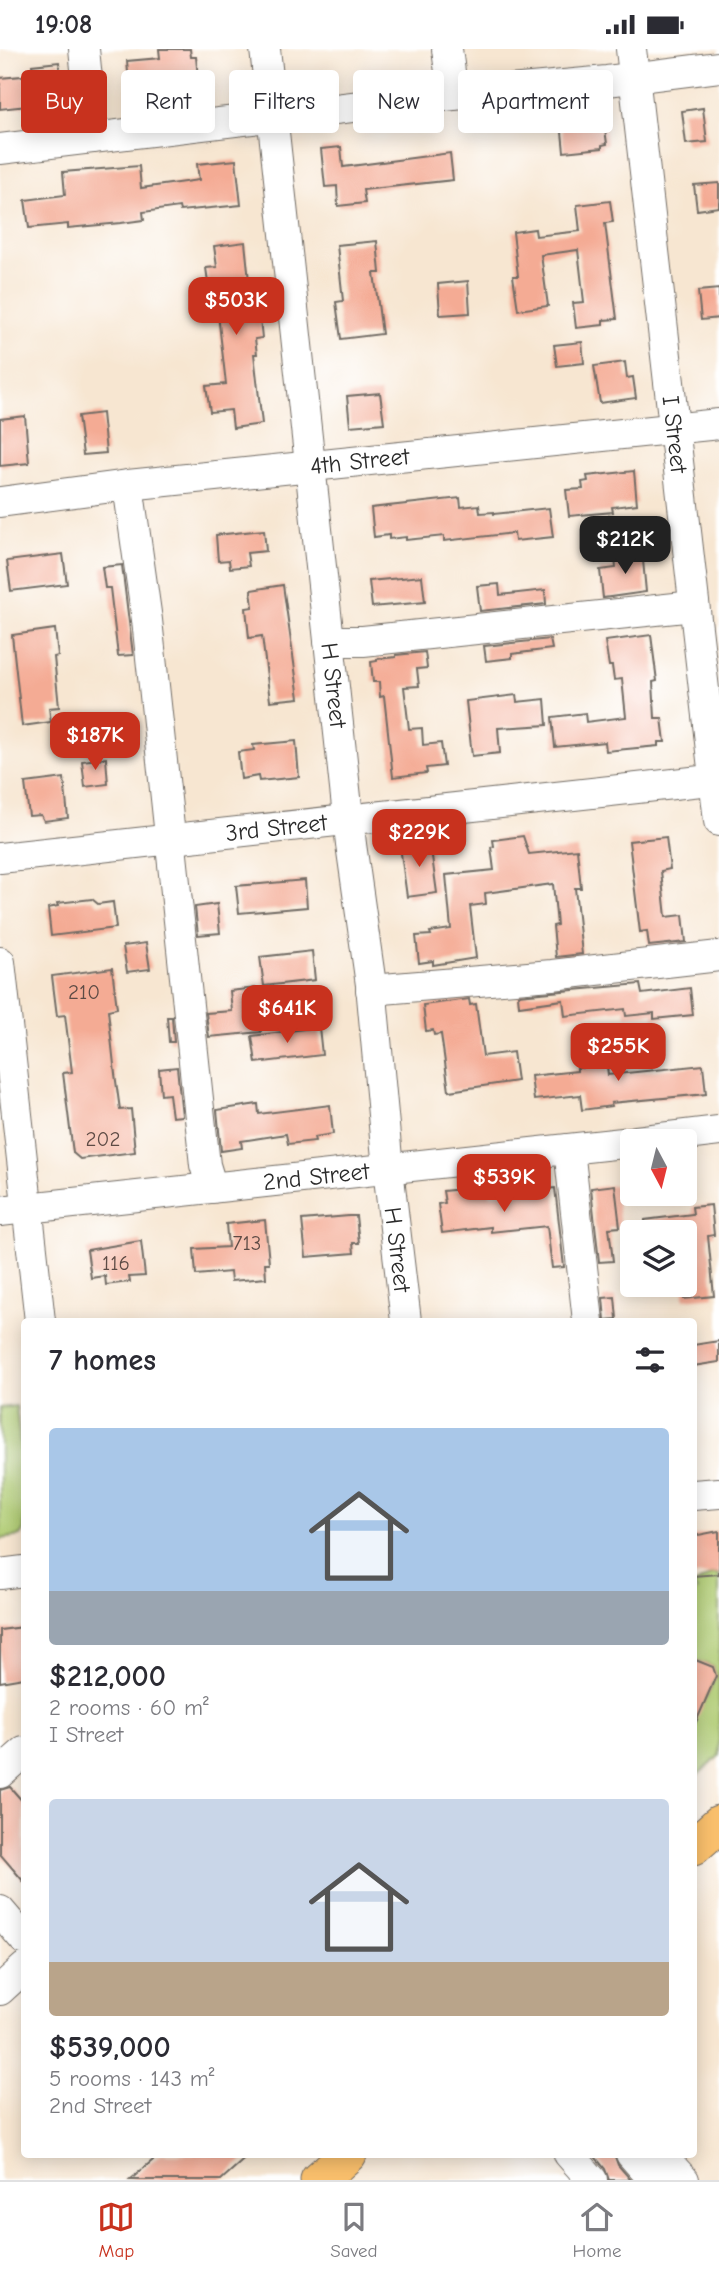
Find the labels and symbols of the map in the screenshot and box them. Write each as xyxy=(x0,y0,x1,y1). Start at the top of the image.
pin: $503K xyxy=(187,278,285,337)
street label: I Street xyxy=(657,394,693,476)
street label: 4th Street xyxy=(309,442,412,480)
pin: $212K xyxy=(576,517,674,576)
street label: H Street xyxy=(315,641,352,730)
pin: $187K xyxy=(46,713,144,772)
street label: 3rd Street xyxy=(224,808,330,847)
pin: $229K xyxy=(370,809,468,869)
house number: 210 xyxy=(68,980,100,1004)
pin: $641K xyxy=(238,985,336,1045)
pin: $255K xyxy=(569,1023,667,1083)
house number: 202 xyxy=(86,1127,120,1151)
north arrow xyxy=(620,1129,696,1206)
pin: $539K xyxy=(455,1155,553,1214)
street label: 2nd Street xyxy=(262,1157,372,1196)
street label: H Street xyxy=(379,1205,417,1295)
house number: 713 xyxy=(233,1231,261,1255)
house number: 116 xyxy=(102,1251,130,1275)

